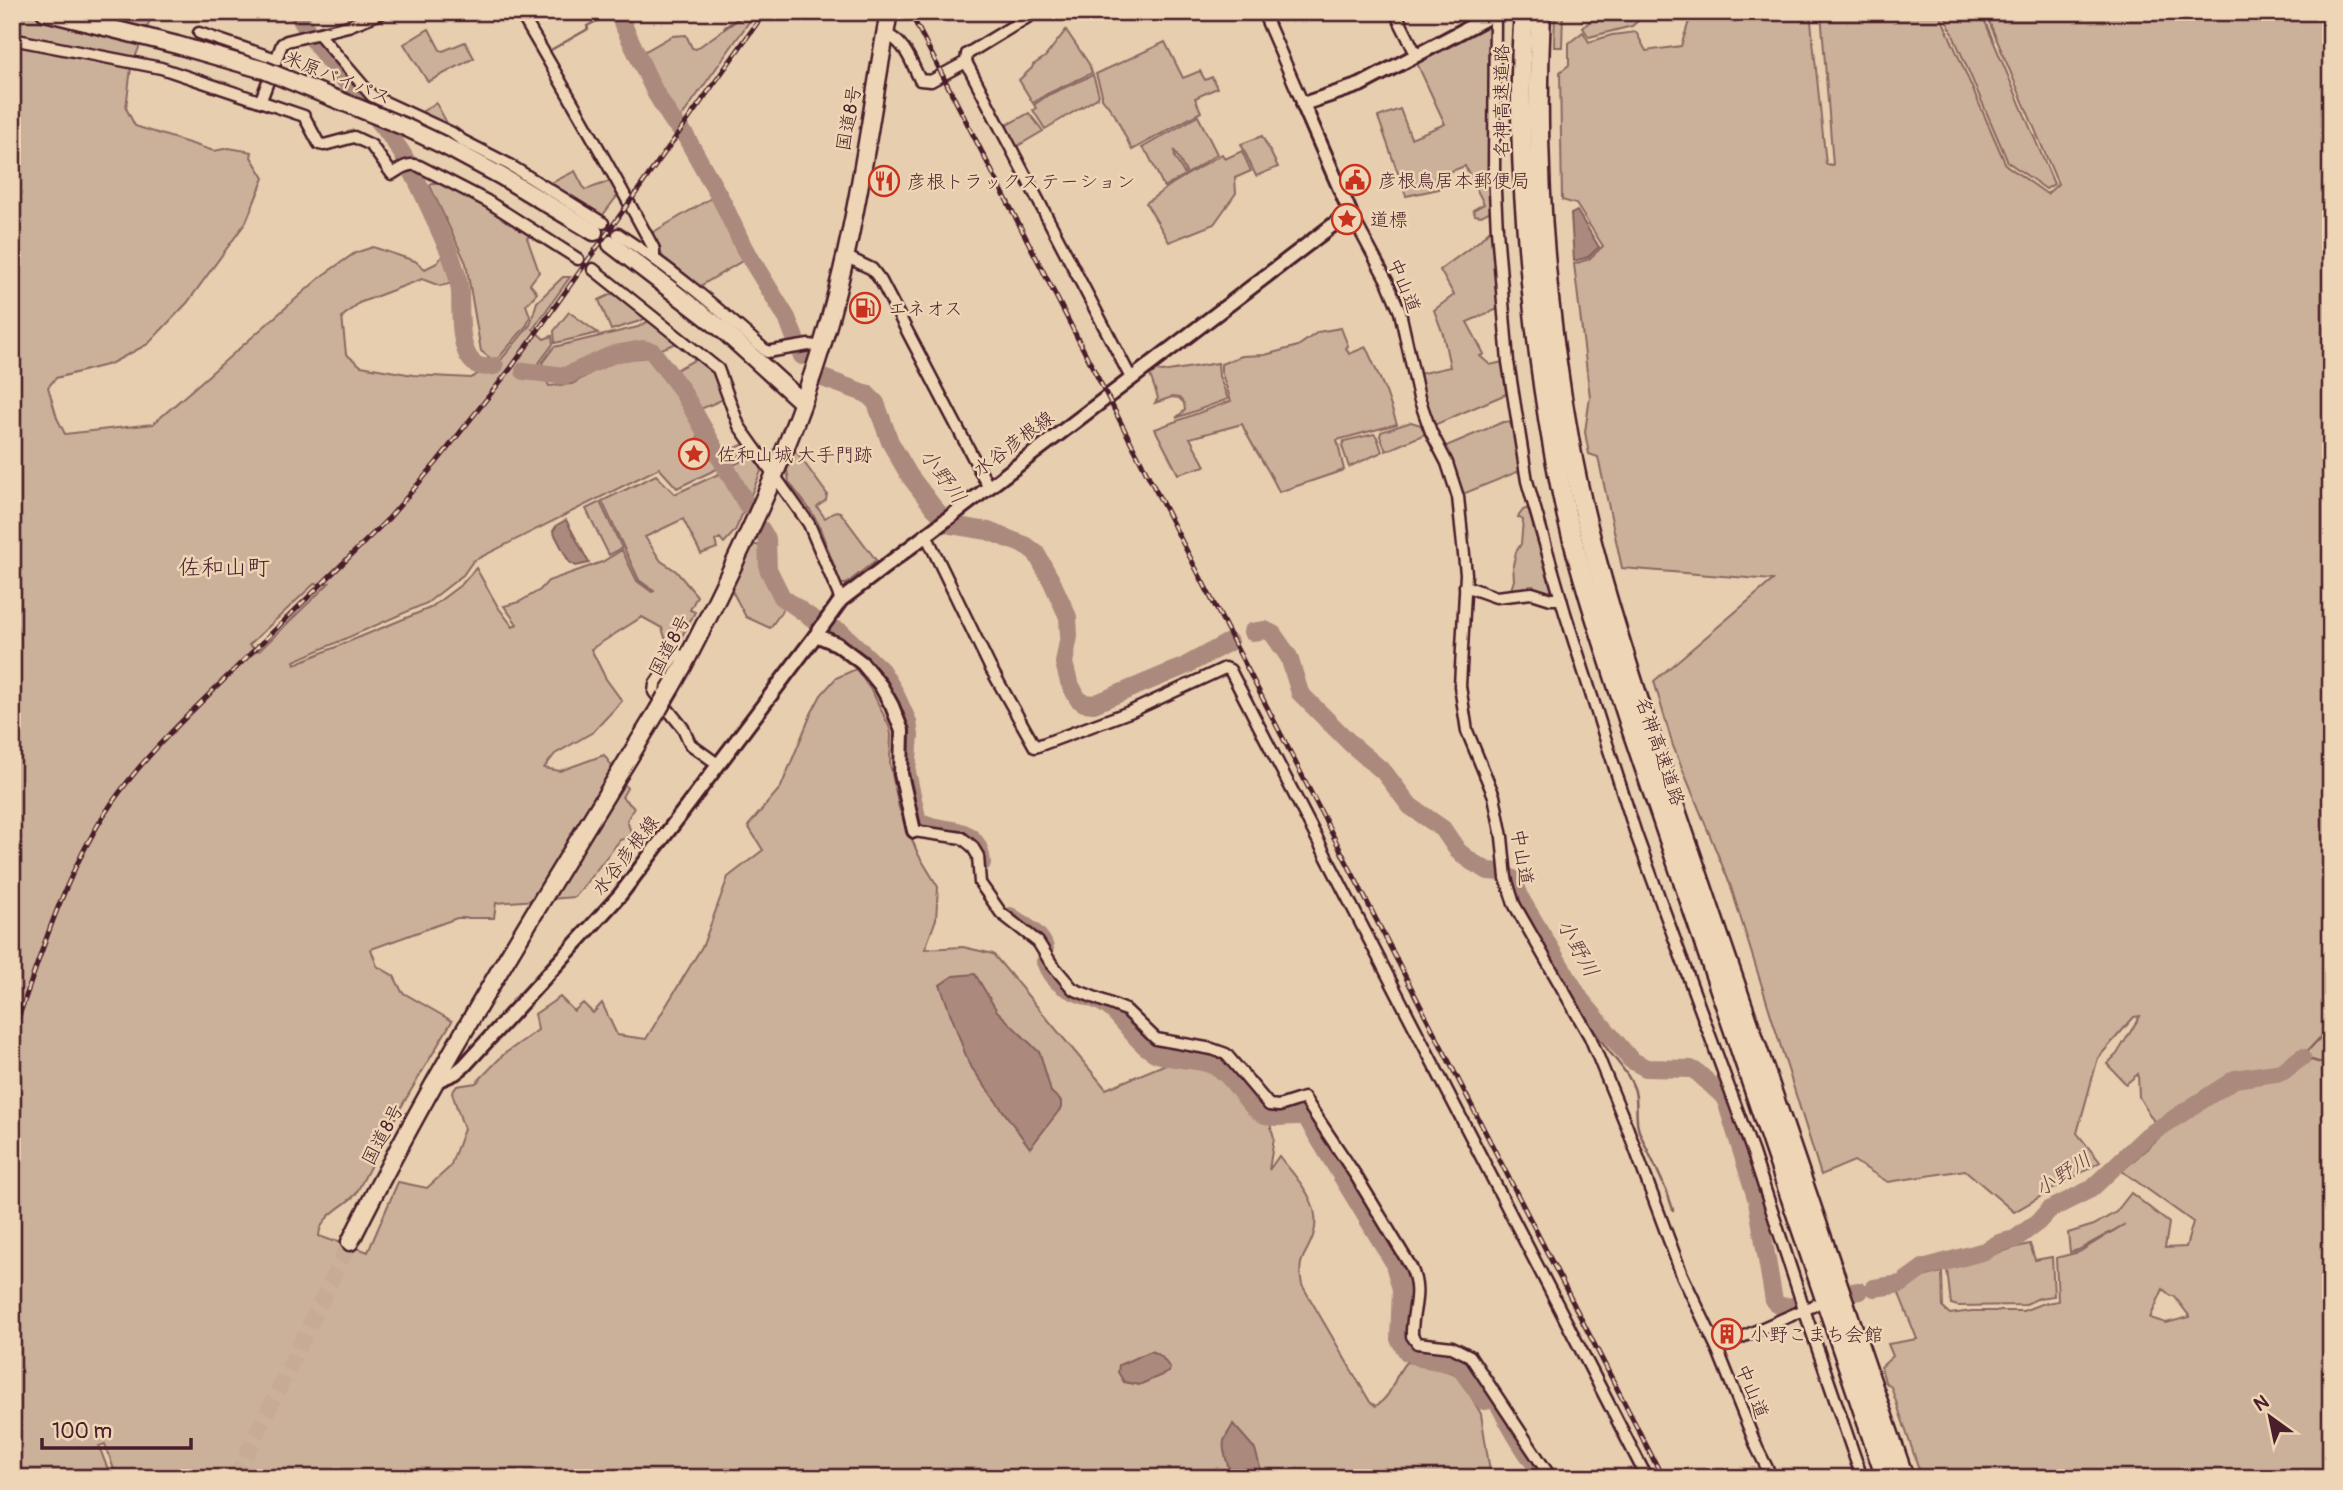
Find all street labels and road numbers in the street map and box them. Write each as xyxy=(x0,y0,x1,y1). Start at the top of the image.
street label: 名神高速道路 xyxy=(1490,44,1514,158)
street label: 米原バイパス xyxy=(280,46,395,110)
street label: 国道8号 xyxy=(831,83,867,153)
street label: 中山道 xyxy=(1382,254,1426,316)
street label: 水谷彦根線 xyxy=(968,406,1059,482)
street label: 国道8号 xyxy=(644,610,696,680)
street label: 名神高速道路 xyxy=(1630,694,1690,809)
street label: 水谷彦根線 xyxy=(587,811,664,900)
street label: 中山道 xyxy=(1506,827,1538,887)
street label: 国道8号 xyxy=(357,1099,409,1169)
street label: 中山道 xyxy=(1730,1360,1774,1422)

